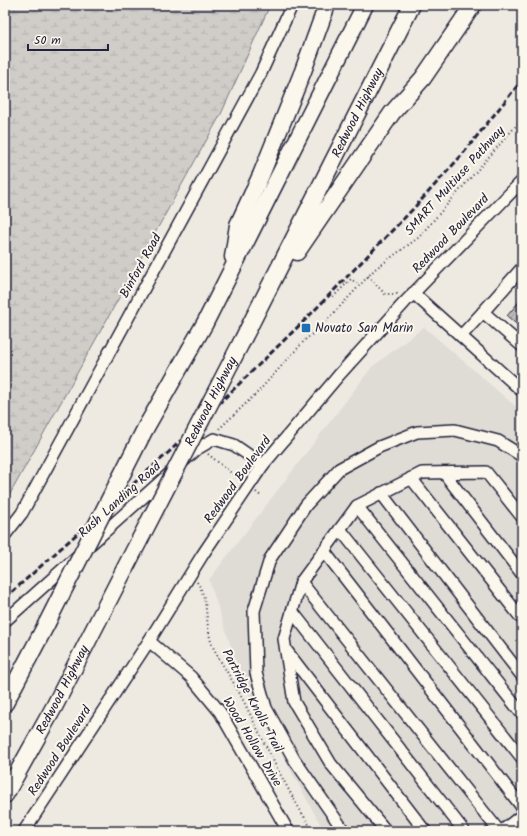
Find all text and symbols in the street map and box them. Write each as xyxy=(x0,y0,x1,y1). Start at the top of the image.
scale bar xyxy=(28,26,108,52)
text: 50 m xyxy=(34,31,61,50)
street label: Redwood Highway xyxy=(326,63,389,161)
street label: SMART Multiuse Pathway xyxy=(400,121,511,241)
street label: Redwood Boulevard xyxy=(407,189,495,279)
street label: Binford Road xyxy=(115,229,168,302)
place label: Novato San Marin xyxy=(315,318,413,339)
marker: Novato San Marin xyxy=(300,322,312,334)
street label: Redwood Highway xyxy=(179,352,243,450)
street label: Redwood Boulevard xyxy=(199,431,277,528)
street label: Rush Landing Road xyxy=(74,457,167,543)
street label: Redwood Highway xyxy=(30,641,95,738)
street label: Partridge Knolls Trail xyxy=(216,645,288,757)
street label: Wood Hollow Drive xyxy=(217,693,287,791)
street label: Redwood Boulevard xyxy=(23,701,97,800)

